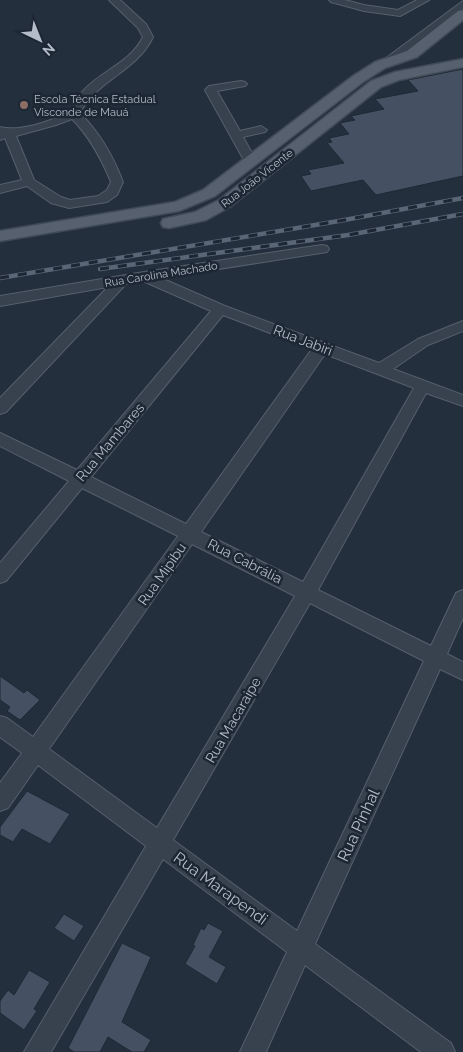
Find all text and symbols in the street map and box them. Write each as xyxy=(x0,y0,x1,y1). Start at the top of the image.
north arrow xyxy=(15,15,65,65)
text: N xyxy=(40,40,58,59)
place label: Escola Técnica Estadual Visconde de Mauá xyxy=(34,93,156,119)
marker: Escola Técnica Estadual Visconde de Mauá xyxy=(18,99,30,111)
street label: Rua João Vicente xyxy=(219,146,296,210)
street label: Rua Carolina Machado xyxy=(104,259,219,290)
street label: Rua Jabiri xyxy=(271,321,335,359)
street label: Rua Mambares xyxy=(73,399,148,484)
street label: Rua Cabrália xyxy=(205,535,285,587)
street label: Rua Mipibu xyxy=(135,540,189,608)
street label: Rua Macaraipe xyxy=(202,674,264,766)
street label: Rua Pinhal xyxy=(333,785,384,864)
street label: Rua Marapendi xyxy=(170,848,271,929)

